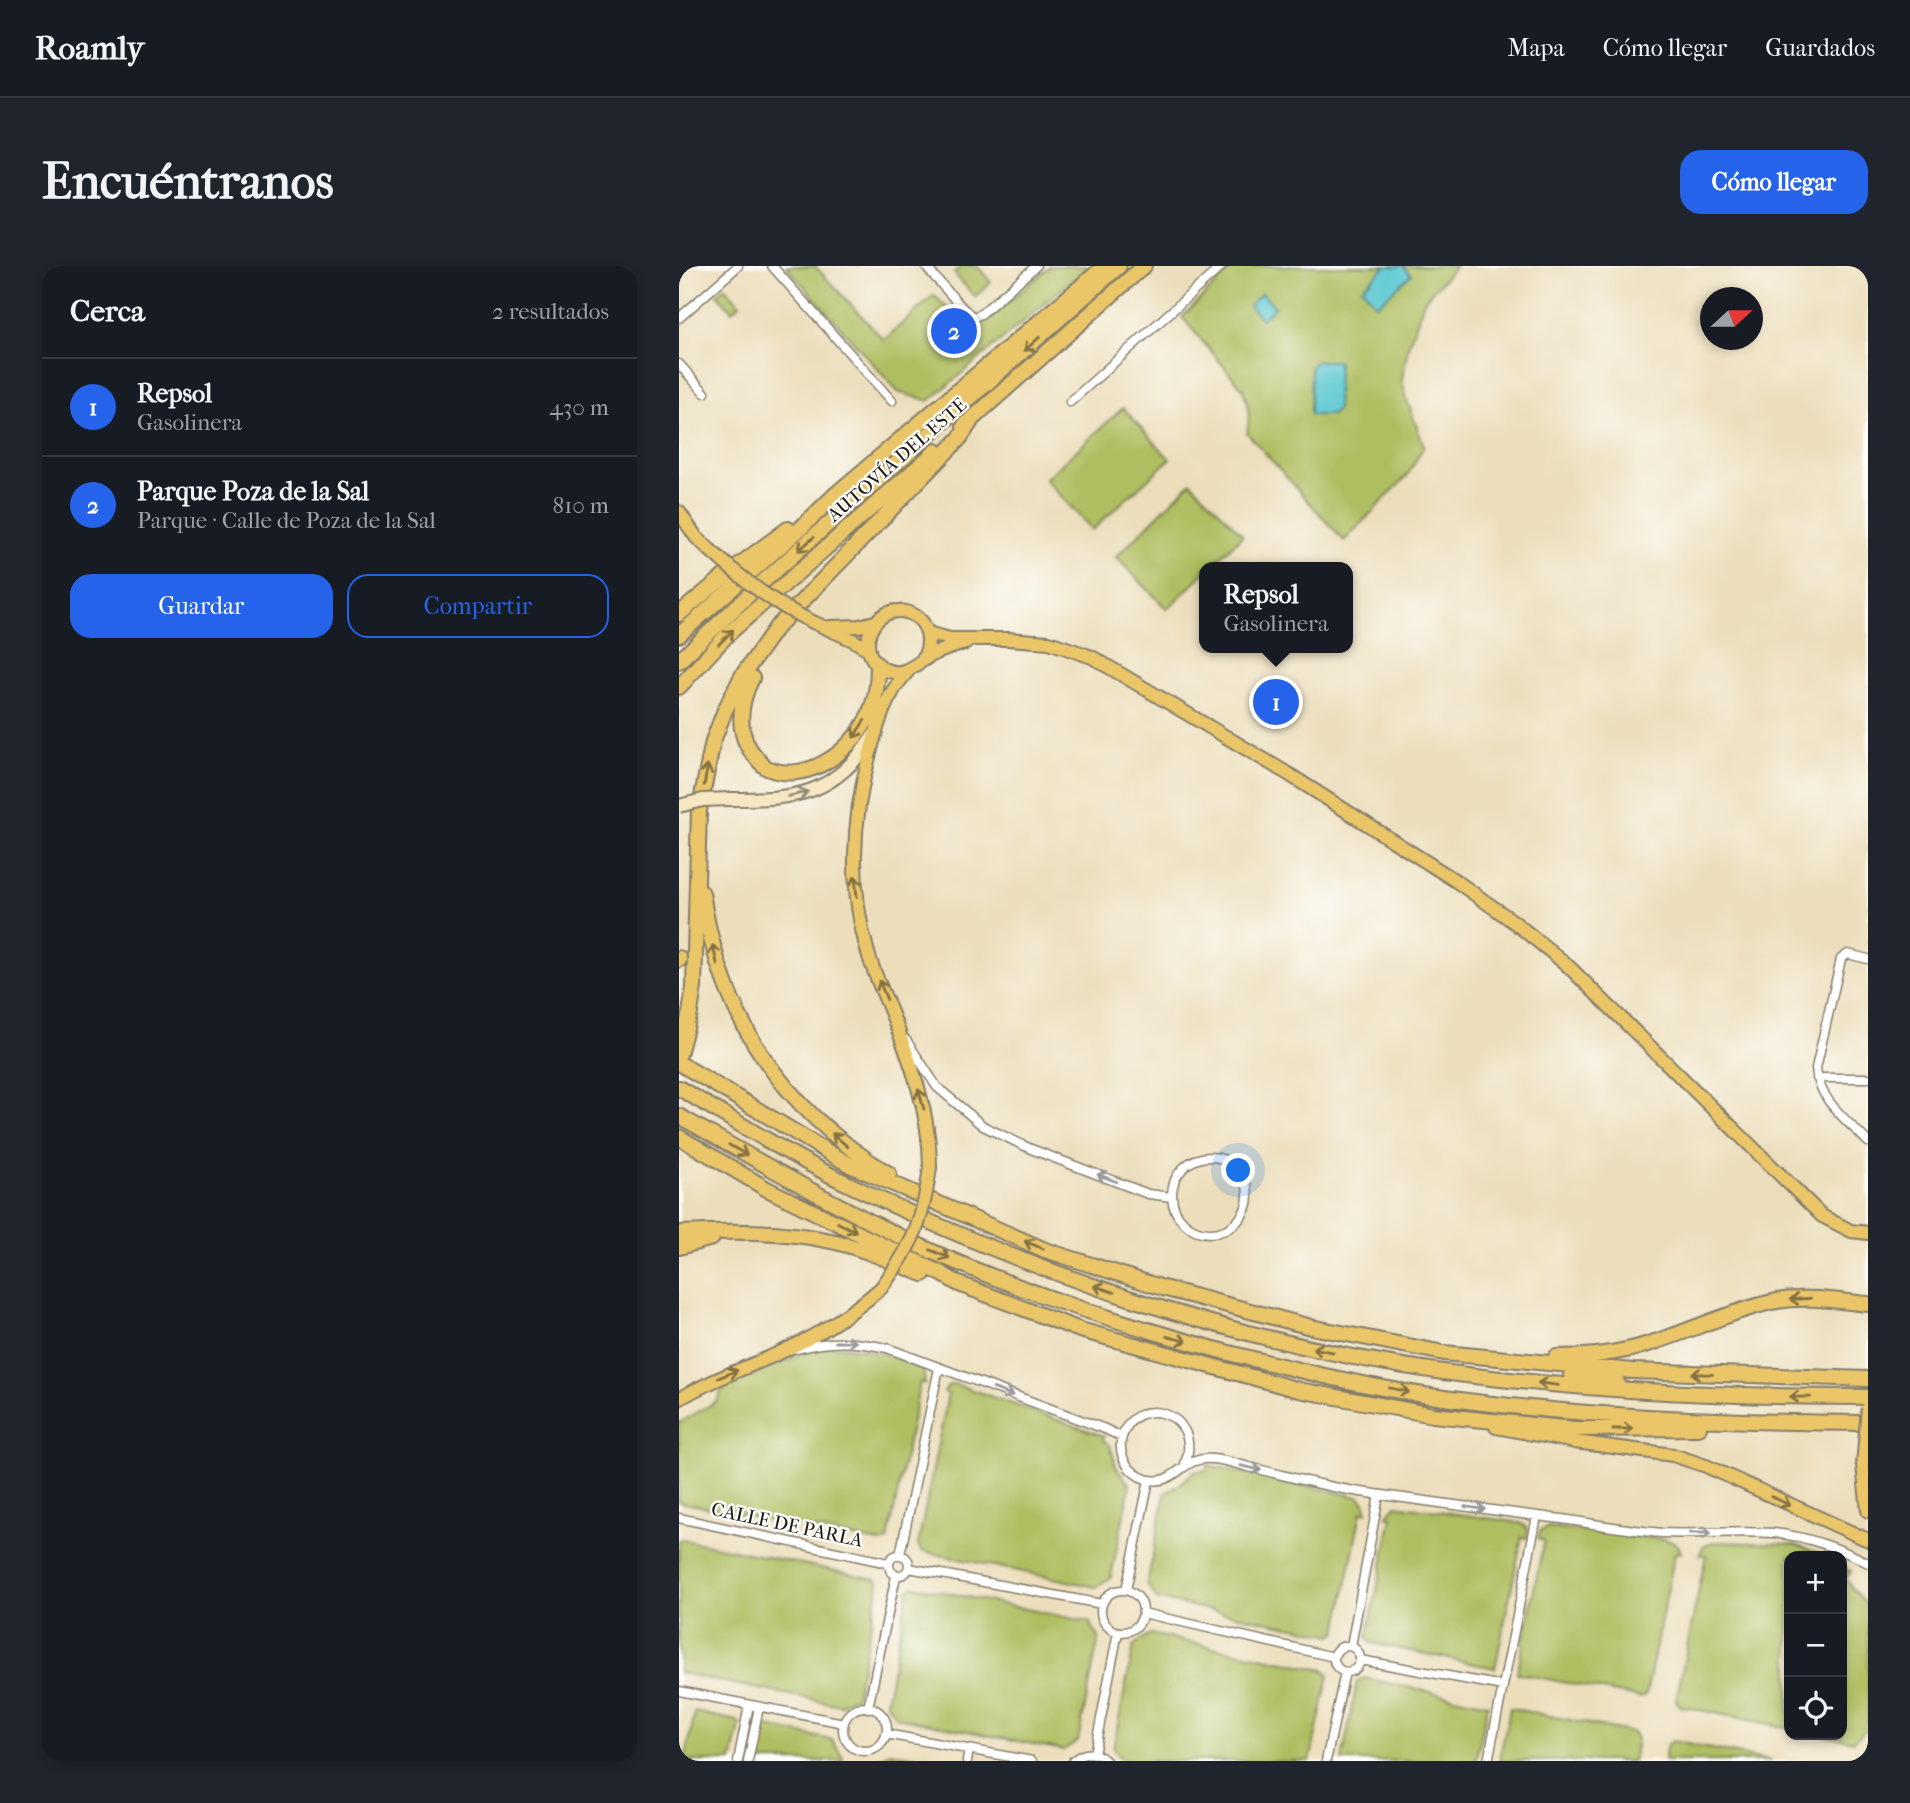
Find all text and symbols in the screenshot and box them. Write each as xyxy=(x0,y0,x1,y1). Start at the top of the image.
text: Roamly xyxy=(35,29,144,68)
text: Mapa xyxy=(1507,34,1565,62)
text: Cómo llegar xyxy=(1603,34,1727,62)
text: Guardados xyxy=(1765,34,1875,62)
button: Cómo llegar xyxy=(1680,150,1868,214)
text: Encuéntranos xyxy=(42,153,334,211)
north arrow xyxy=(1700,287,1763,350)
text: Cerca xyxy=(70,294,145,329)
text: 2 resultados xyxy=(492,298,609,325)
pin: 2 xyxy=(931,305,977,357)
one-way arrow xyxy=(1023,336,1041,352)
text: Repsol xyxy=(137,378,212,409)
street label: AUTOVÍA DEL ESTE xyxy=(822,393,971,527)
text: 1 xyxy=(89,394,97,421)
text: 430 m xyxy=(549,394,609,421)
text: Gasolinera xyxy=(137,409,242,436)
text: Parque Poza de la Sal xyxy=(137,476,369,507)
text: 2 xyxy=(87,492,99,519)
text: 810 m xyxy=(553,492,609,519)
text: Parque · Calle de Poza de la Sal xyxy=(137,507,436,534)
one-way arrow xyxy=(798,536,816,552)
popup xyxy=(1199,562,1353,653)
button: Guardar xyxy=(70,574,333,638)
button: Compartir xyxy=(347,574,609,638)
text: Repsol xyxy=(1223,579,1299,610)
text: Gasolinera xyxy=(1223,610,1329,637)
one-way arrow xyxy=(717,629,734,646)
pin: 1 xyxy=(1253,676,1299,728)
one-way arrow xyxy=(852,718,866,738)
one-way arrow xyxy=(700,764,713,787)
one-way arrow xyxy=(786,787,809,800)
one-way arrow xyxy=(849,876,862,898)
one-way arrow xyxy=(708,944,721,966)
one-way arrow xyxy=(875,980,888,1002)
one-way arrow xyxy=(914,1089,927,1111)
one-way arrow xyxy=(831,1132,849,1148)
one-way arrow xyxy=(728,1143,748,1157)
your location xyxy=(1221,1153,1255,1187)
one-way arrow xyxy=(1096,1171,1118,1183)
one-way arrow xyxy=(836,1221,857,1235)
one-way arrow xyxy=(1024,1238,1046,1251)
one-way arrow xyxy=(929,1249,950,1262)
one-way arrow xyxy=(1094,1282,1116,1294)
one-way arrow xyxy=(1789,1293,1812,1306)
one-way arrow xyxy=(1165,1333,1188,1346)
one-way arrow xyxy=(834,1335,857,1349)
one-way arrow xyxy=(1312,1343,1335,1357)
one-way arrow xyxy=(717,1367,738,1380)
one-way arrow xyxy=(1691,1368,1714,1381)
one-way arrow xyxy=(1537,1378,1560,1391)
one-way arrow xyxy=(1387,1384,1410,1397)
one-way arrow xyxy=(991,1386,1013,1399)
one-way arrow xyxy=(1789,1390,1812,1404)
one-way arrow xyxy=(1611,1422,1634,1436)
one-way arrow xyxy=(1240,1462,1262,1475)
one-way arrow xyxy=(1770,1494,1791,1508)
street label: CALLE DE PARLA xyxy=(709,1498,866,1552)
one-way arrow xyxy=(1463,1501,1486,1514)
one-way arrow xyxy=(1689,1526,1712,1540)
map controls xyxy=(1784,1551,1847,1740)
button: + xyxy=(1784,1551,1847,1614)
button: − xyxy=(1784,1614,1847,1677)
button: locate xyxy=(1784,1677,1847,1740)

